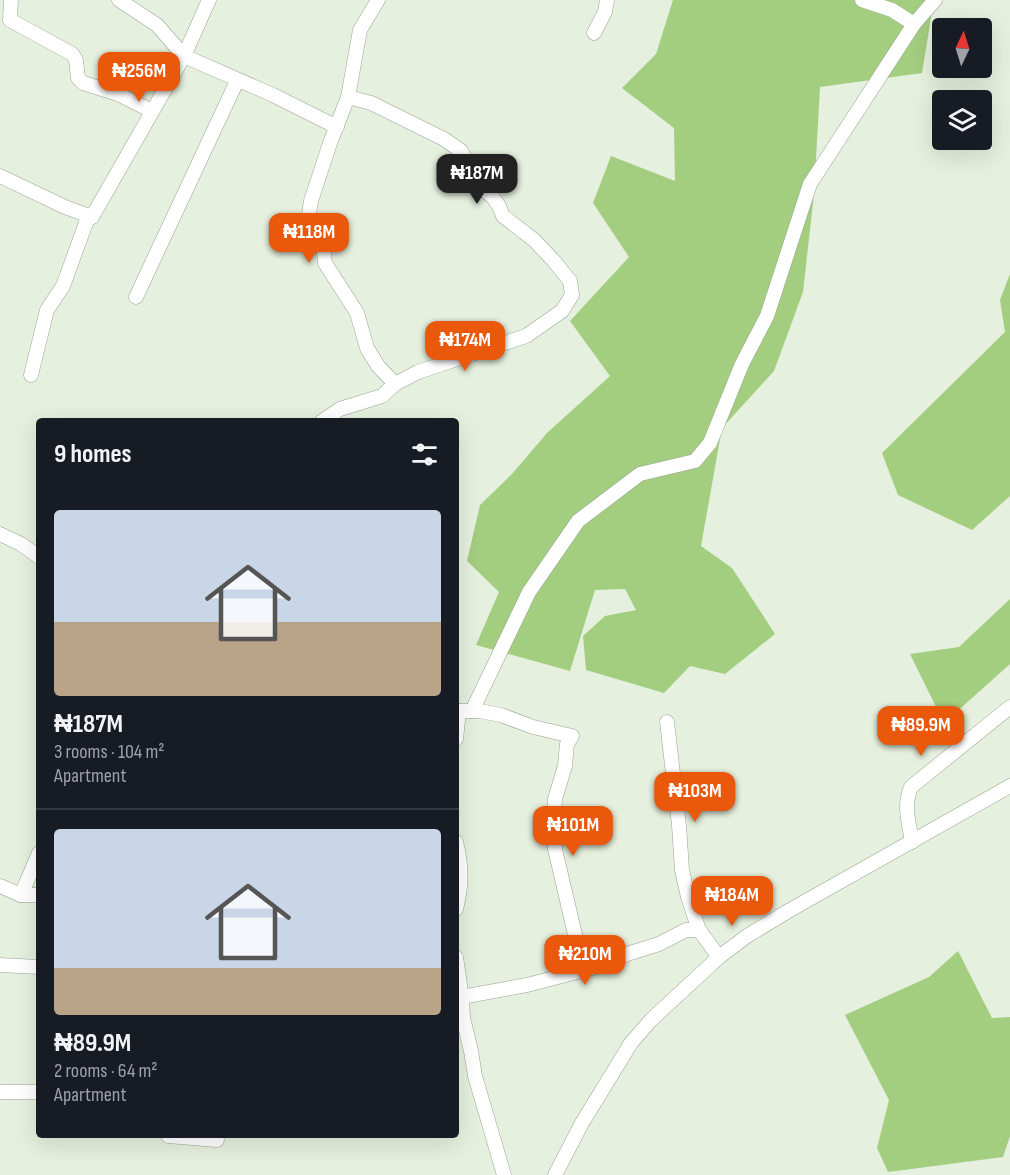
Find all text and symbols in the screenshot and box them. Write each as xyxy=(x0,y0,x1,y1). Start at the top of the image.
north arrow xyxy=(932,18,992,78)
map controls xyxy=(932,18,992,150)
pin: ₦256M xyxy=(97,52,181,103)
text: ₦256M xyxy=(112,59,166,83)
button: layers xyxy=(932,90,992,150)
pin: ₦187M xyxy=(435,154,519,205)
text: ₦187M xyxy=(450,161,504,185)
pin: ₦118M xyxy=(267,213,351,264)
text: ₦118M xyxy=(283,220,335,244)
pin: ₦174M xyxy=(423,321,507,372)
text: ₦174M xyxy=(439,328,491,352)
icon: filters xyxy=(408,438,441,471)
text: 9 homes xyxy=(54,439,132,470)
icon: home xyxy=(194,549,302,657)
pin: ₦89.9M xyxy=(872,706,970,757)
text: ₦187M xyxy=(54,709,123,740)
text: ₦89.9M xyxy=(891,713,951,737)
text: 3 rooms · 104 m² xyxy=(54,740,164,764)
text: Apartment xyxy=(54,764,127,788)
pin: ₦103M xyxy=(653,772,737,823)
text: ₦103M xyxy=(668,779,722,803)
pin: ₦101M xyxy=(531,806,615,857)
text: ₦101M xyxy=(547,813,599,837)
icon: home xyxy=(194,868,302,976)
pin: ₦184M xyxy=(690,876,774,927)
text: ₦184M xyxy=(705,883,759,907)
pin: ₦210M xyxy=(543,935,627,986)
text: ₦210M xyxy=(558,942,612,966)
text: ₦89.9M xyxy=(54,1028,131,1059)
text: 2 rooms · 64 m² xyxy=(54,1059,158,1083)
text: Apartment xyxy=(54,1083,127,1107)

